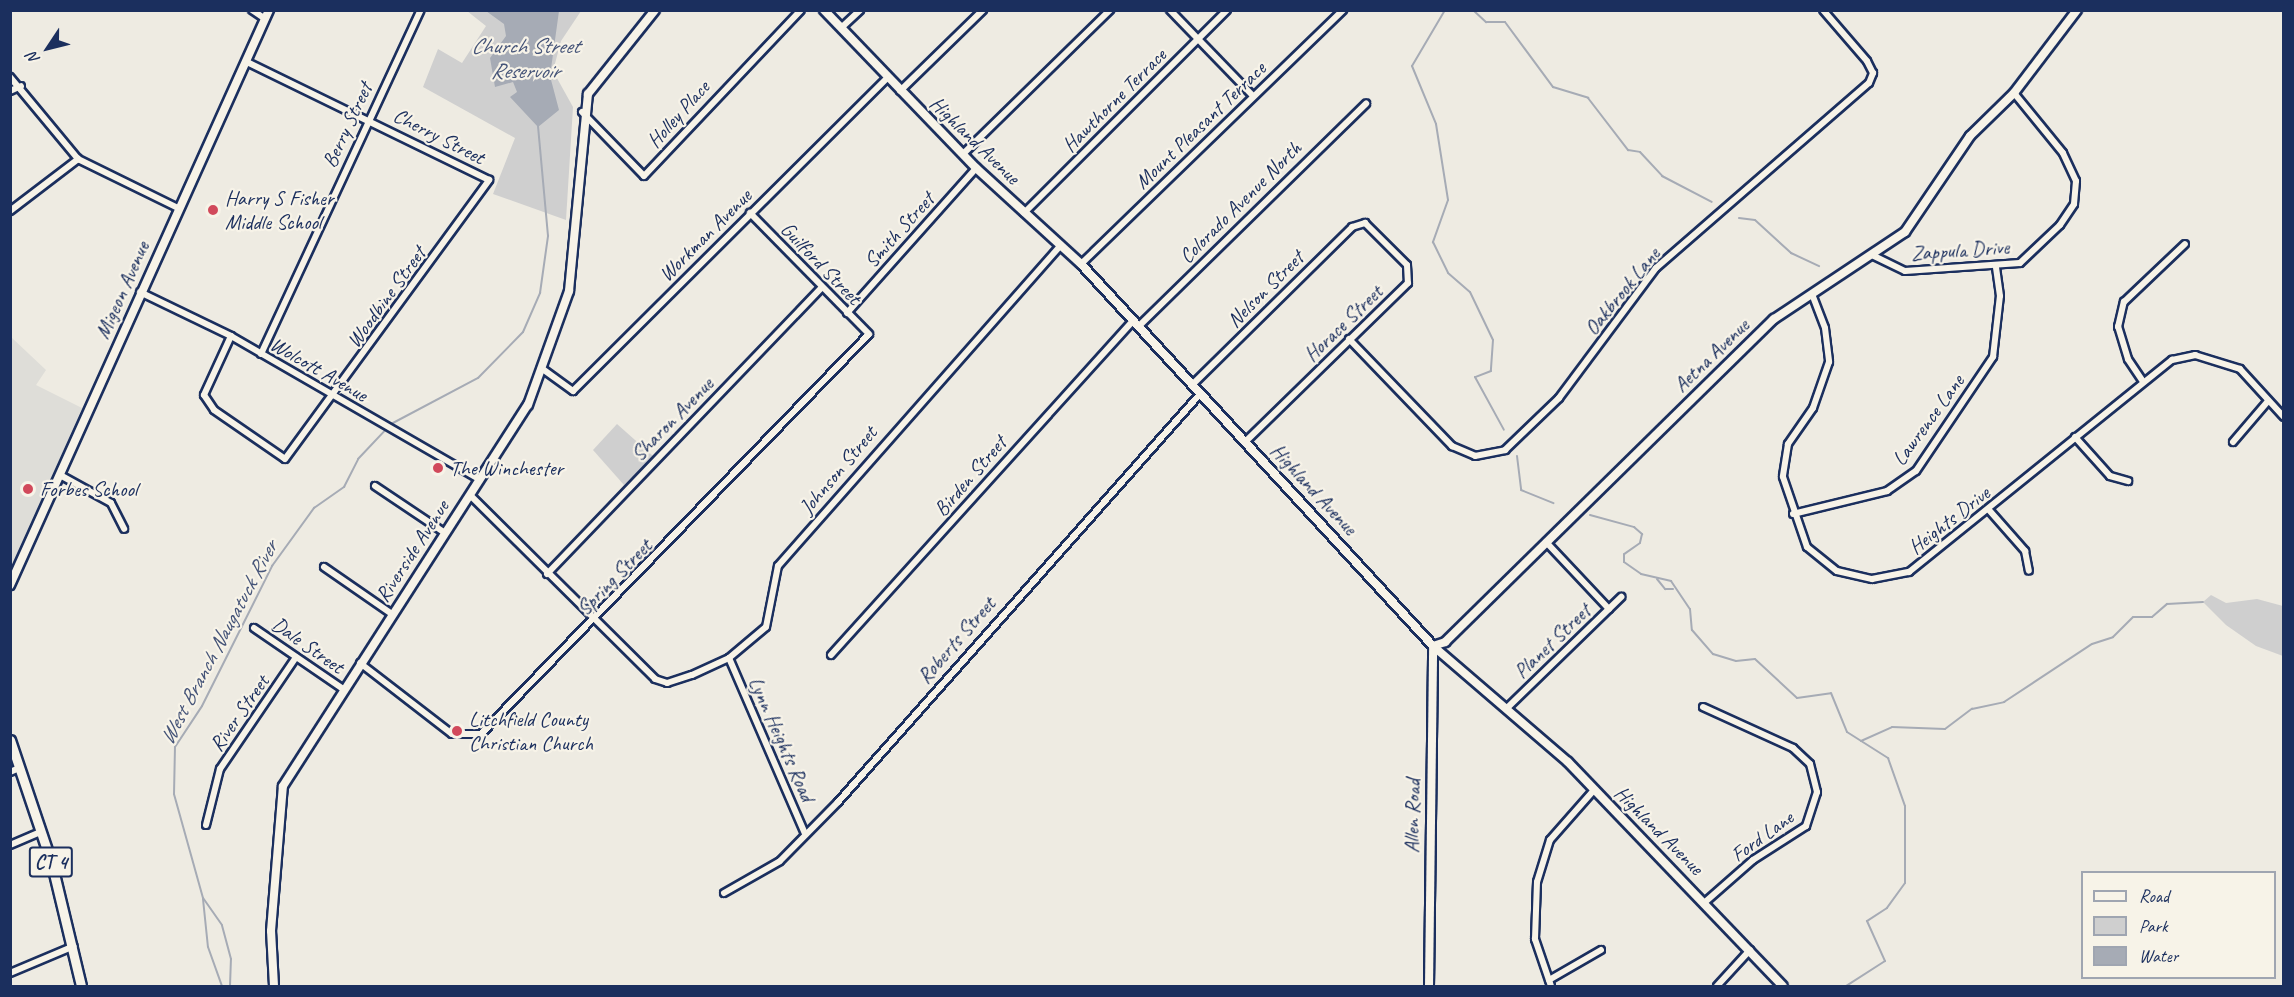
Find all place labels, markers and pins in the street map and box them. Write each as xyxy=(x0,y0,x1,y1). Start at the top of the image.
place label: Harry S Fisher Middle School xyxy=(225,185,333,235)
marker: Harry S Fisher Middle School xyxy=(206,203,220,217)
place label: The Winchester xyxy=(450,455,563,481)
marker: The Winchester xyxy=(431,461,445,475)
place label: Forbes School xyxy=(40,476,137,502)
marker: Forbes School xyxy=(21,482,35,496)
place label: Litchfield County Christian Church xyxy=(469,706,594,756)
marker: Litchfield County Christian Church xyxy=(450,724,464,738)

